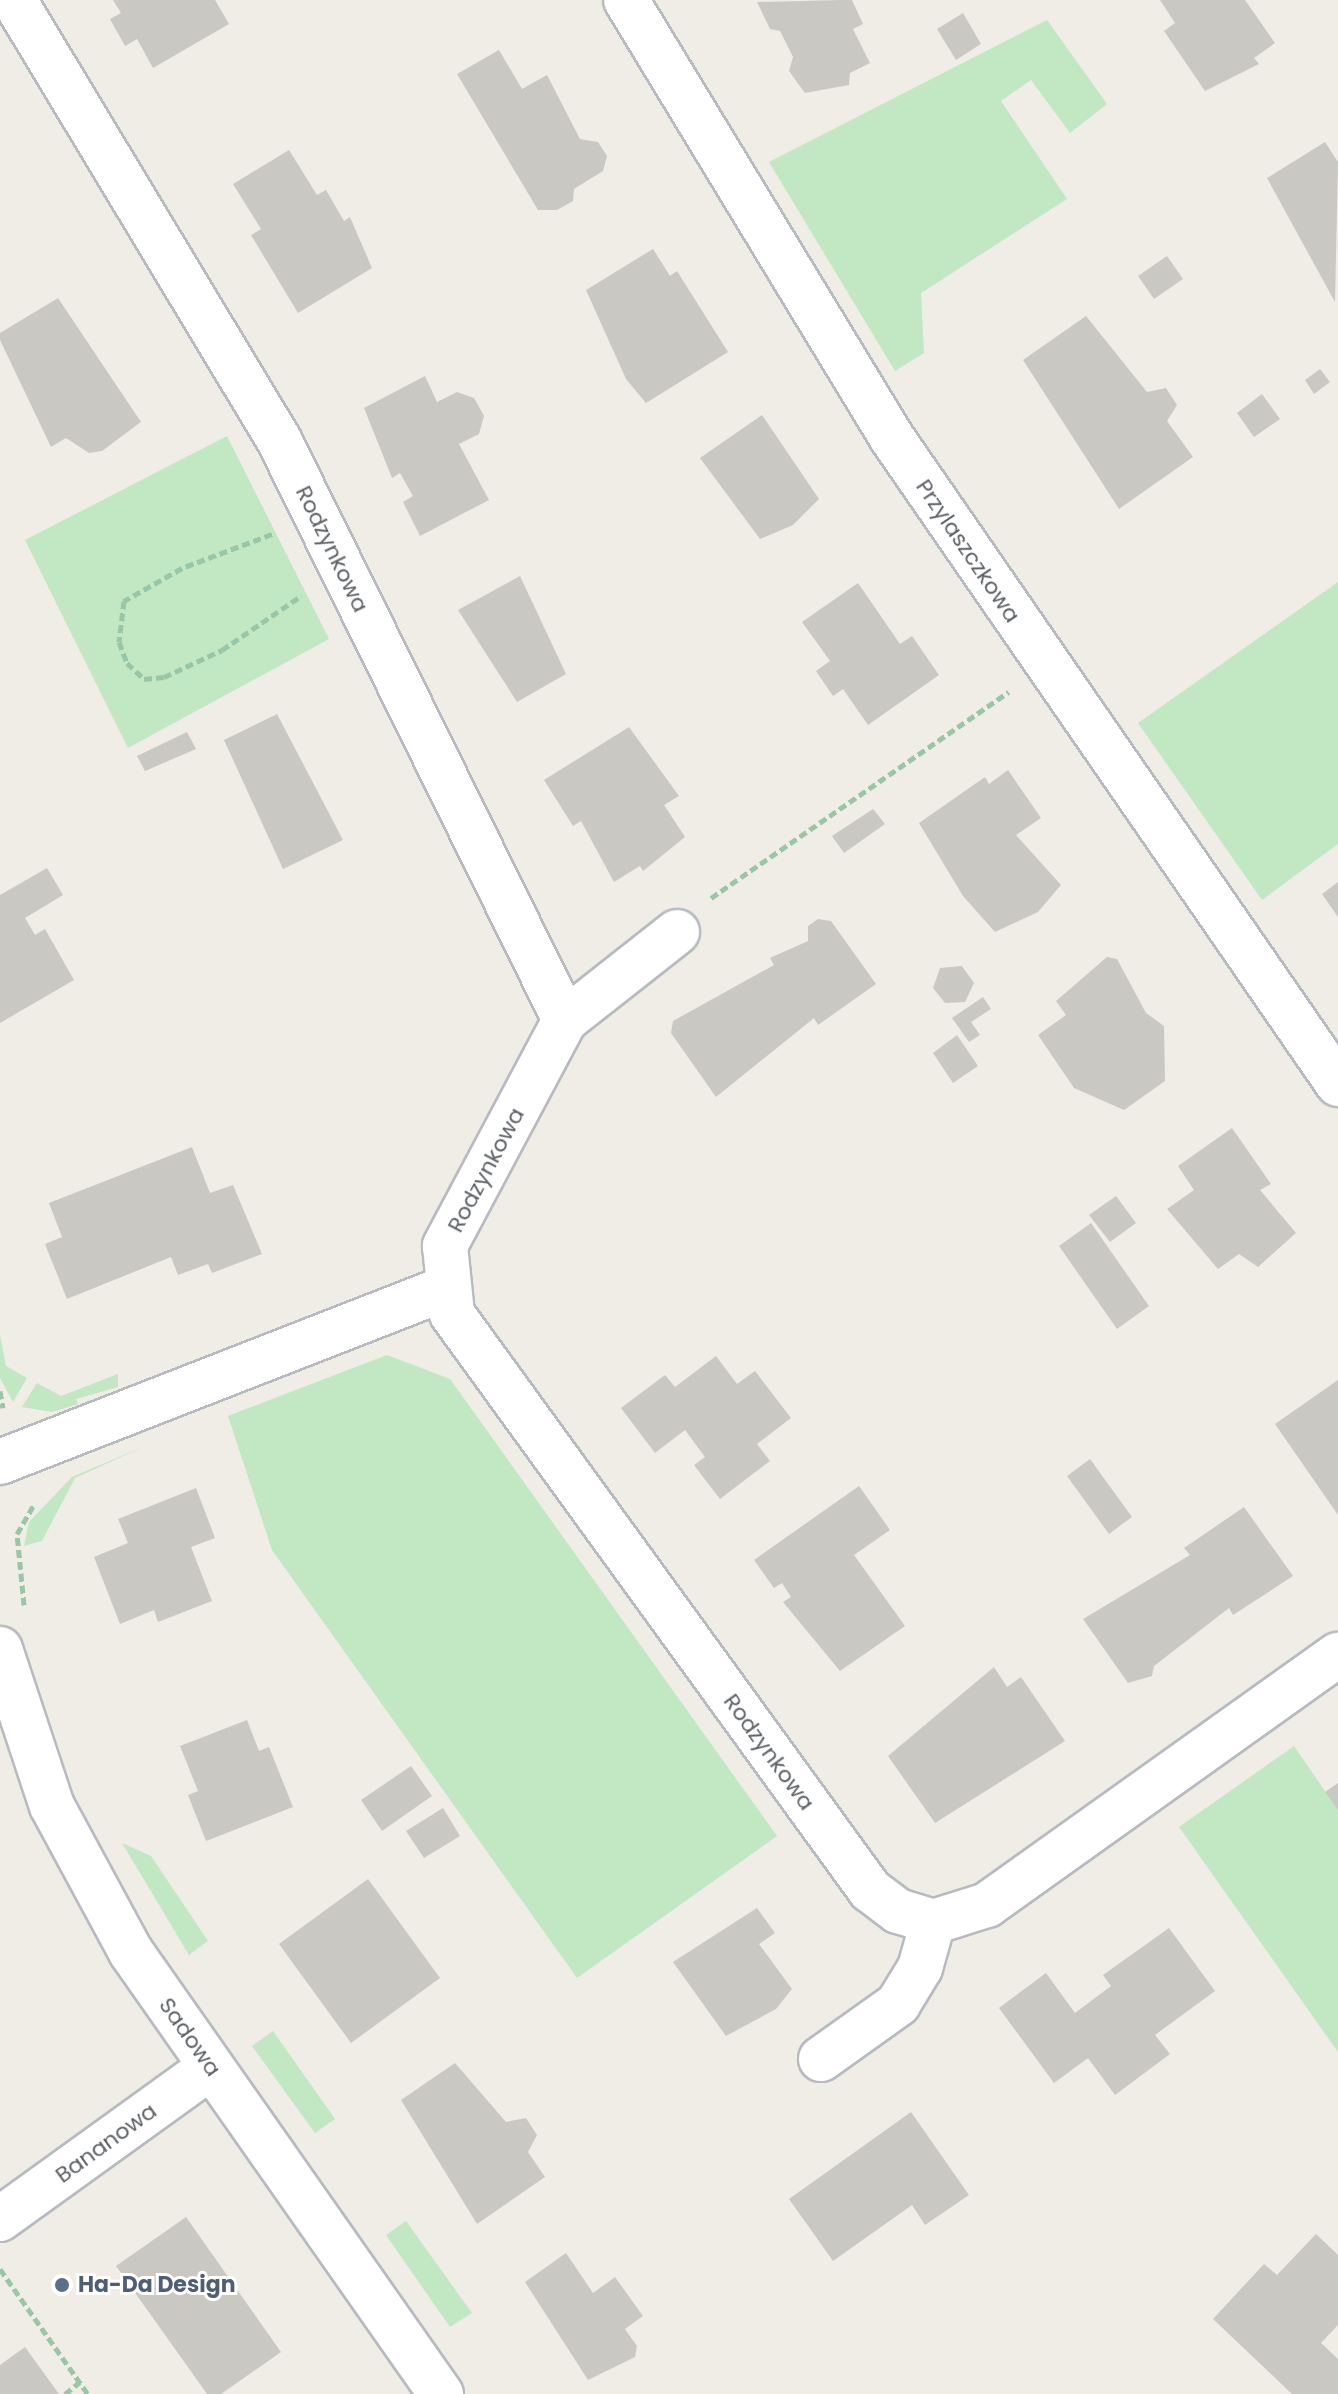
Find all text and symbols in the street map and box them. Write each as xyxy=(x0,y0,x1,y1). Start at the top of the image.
street label: Przylaszczkowa xyxy=(910,474,1026,628)
street label: Rodzynkowa xyxy=(290,482,374,616)
street label: Rodzynkowa xyxy=(442,1103,530,1237)
street label: Rodzynkowa xyxy=(718,1689,820,1815)
street label: Sadowa xyxy=(153,1993,227,2081)
street label: Bananowa xyxy=(50,2098,162,2188)
place label: Ha-Da Design xyxy=(78,2272,235,2298)
marker: Ha-Da Design xyxy=(53,2276,71,2294)

